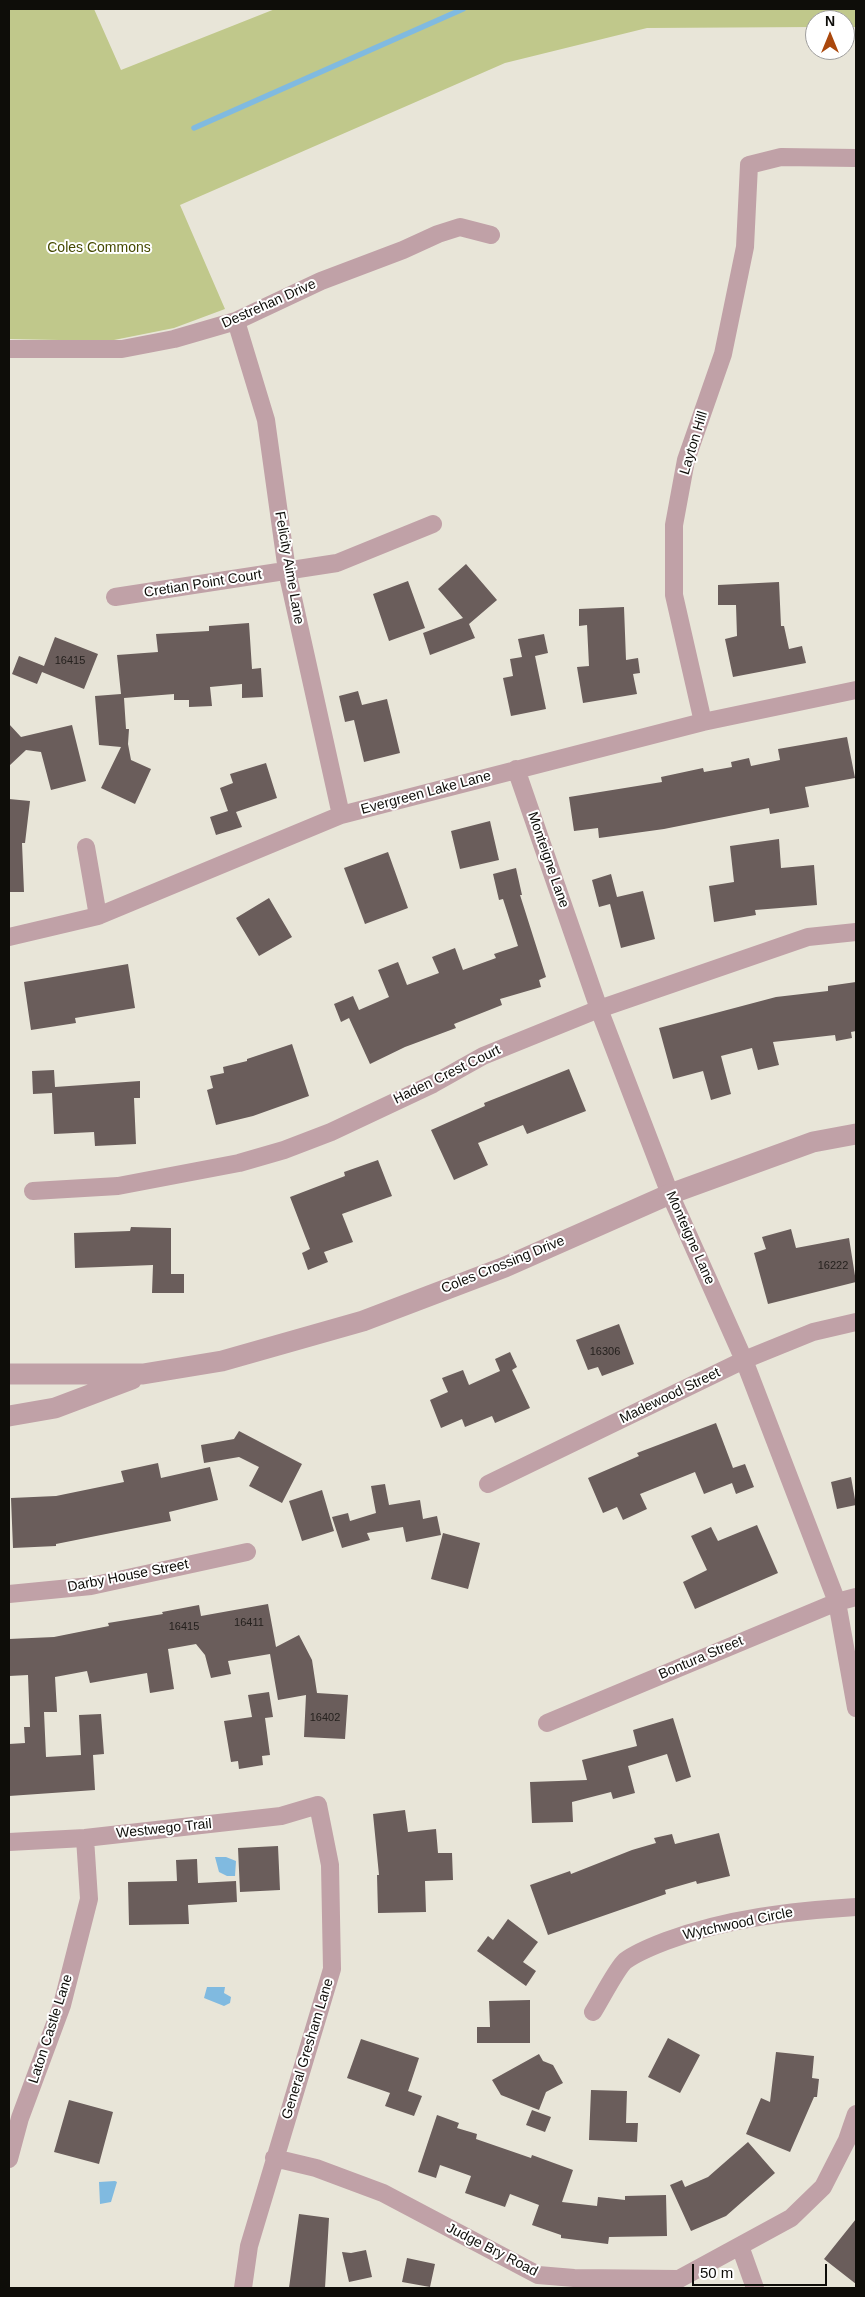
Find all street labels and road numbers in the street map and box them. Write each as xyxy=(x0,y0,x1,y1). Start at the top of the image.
street label: Destrehan Drive xyxy=(219,276,319,332)
street label: Layton Hill xyxy=(676,409,712,477)
street label: Felicity Aime Lane xyxy=(271,510,307,626)
street label: Cretian Point Court xyxy=(143,566,263,602)
street label: Evergreen Lake Lane xyxy=(359,768,493,818)
street label: Monteigne Lane xyxy=(524,810,572,910)
street label: Haden Crest Court xyxy=(391,1042,503,1108)
street label: Monteigne Lane xyxy=(662,1189,718,1287)
street label: Coles Crossing Drive xyxy=(439,1233,567,1297)
street label: Madewood Street xyxy=(617,1364,723,1428)
street label: Darby House Street xyxy=(66,1556,190,1596)
street label: Bontura Street xyxy=(656,1633,746,1683)
street label: Westwego Trail xyxy=(116,1816,212,1842)
street label: Wytchwood Circle xyxy=(682,1904,794,1944)
street label: Laton Castle Lane xyxy=(25,1972,77,2086)
street label: General Gresham Lane xyxy=(279,1977,337,2121)
street label: Judge Bry Road xyxy=(443,2220,541,2280)

